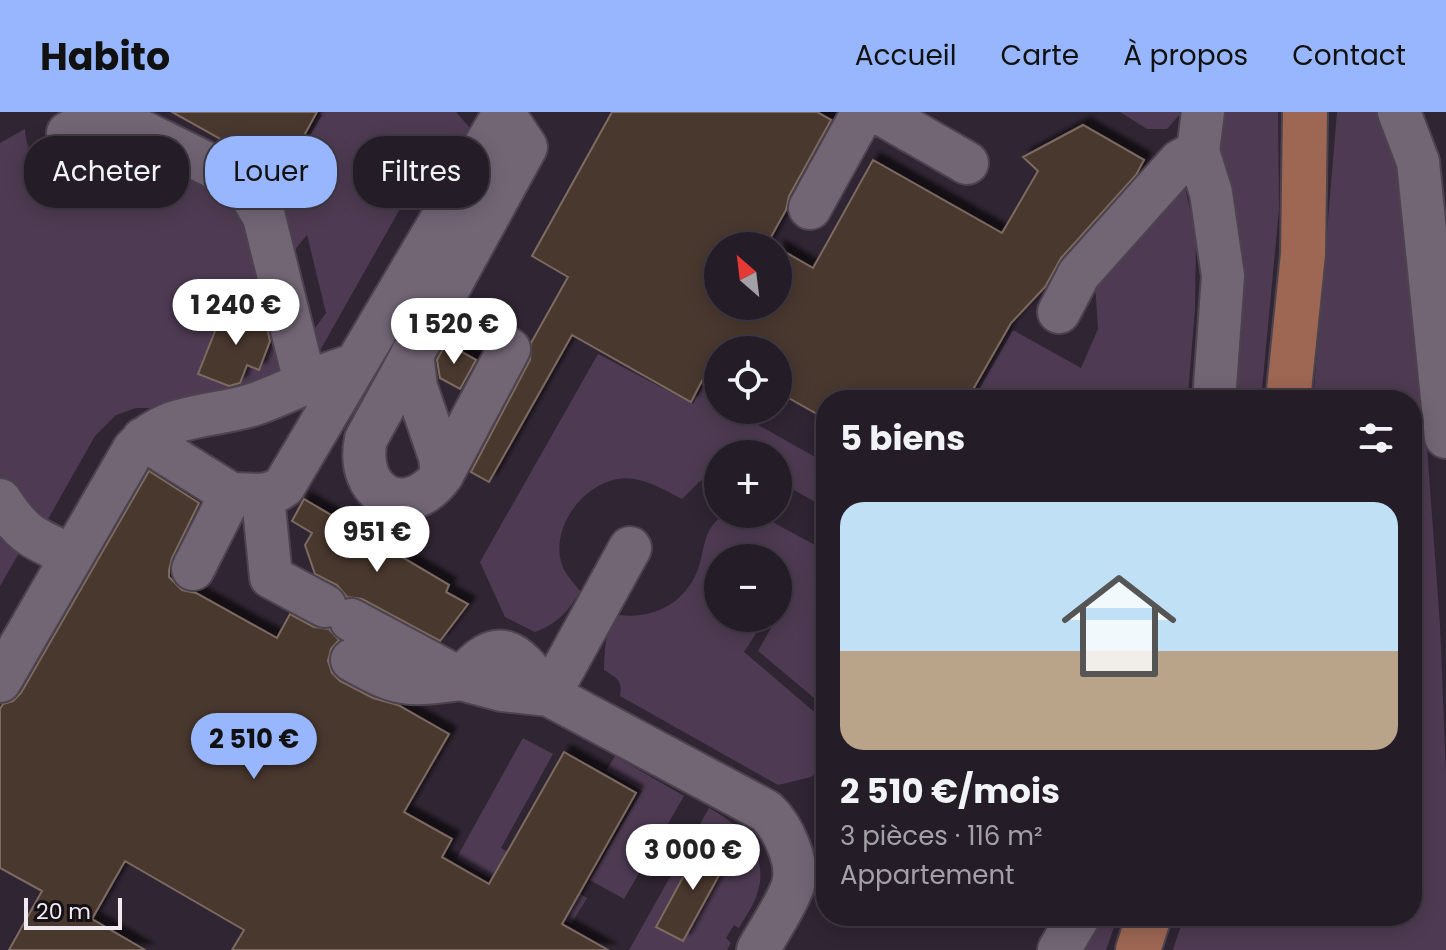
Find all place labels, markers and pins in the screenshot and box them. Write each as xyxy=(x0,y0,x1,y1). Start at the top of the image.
pin: 1 240 € xyxy=(162,279,310,347)
pin: 1 520 € xyxy=(380,298,528,366)
pin: 951 € xyxy=(321,506,433,574)
pin: 2 510 € xyxy=(180,713,328,781)
pin: 3 000 € xyxy=(619,824,767,892)

